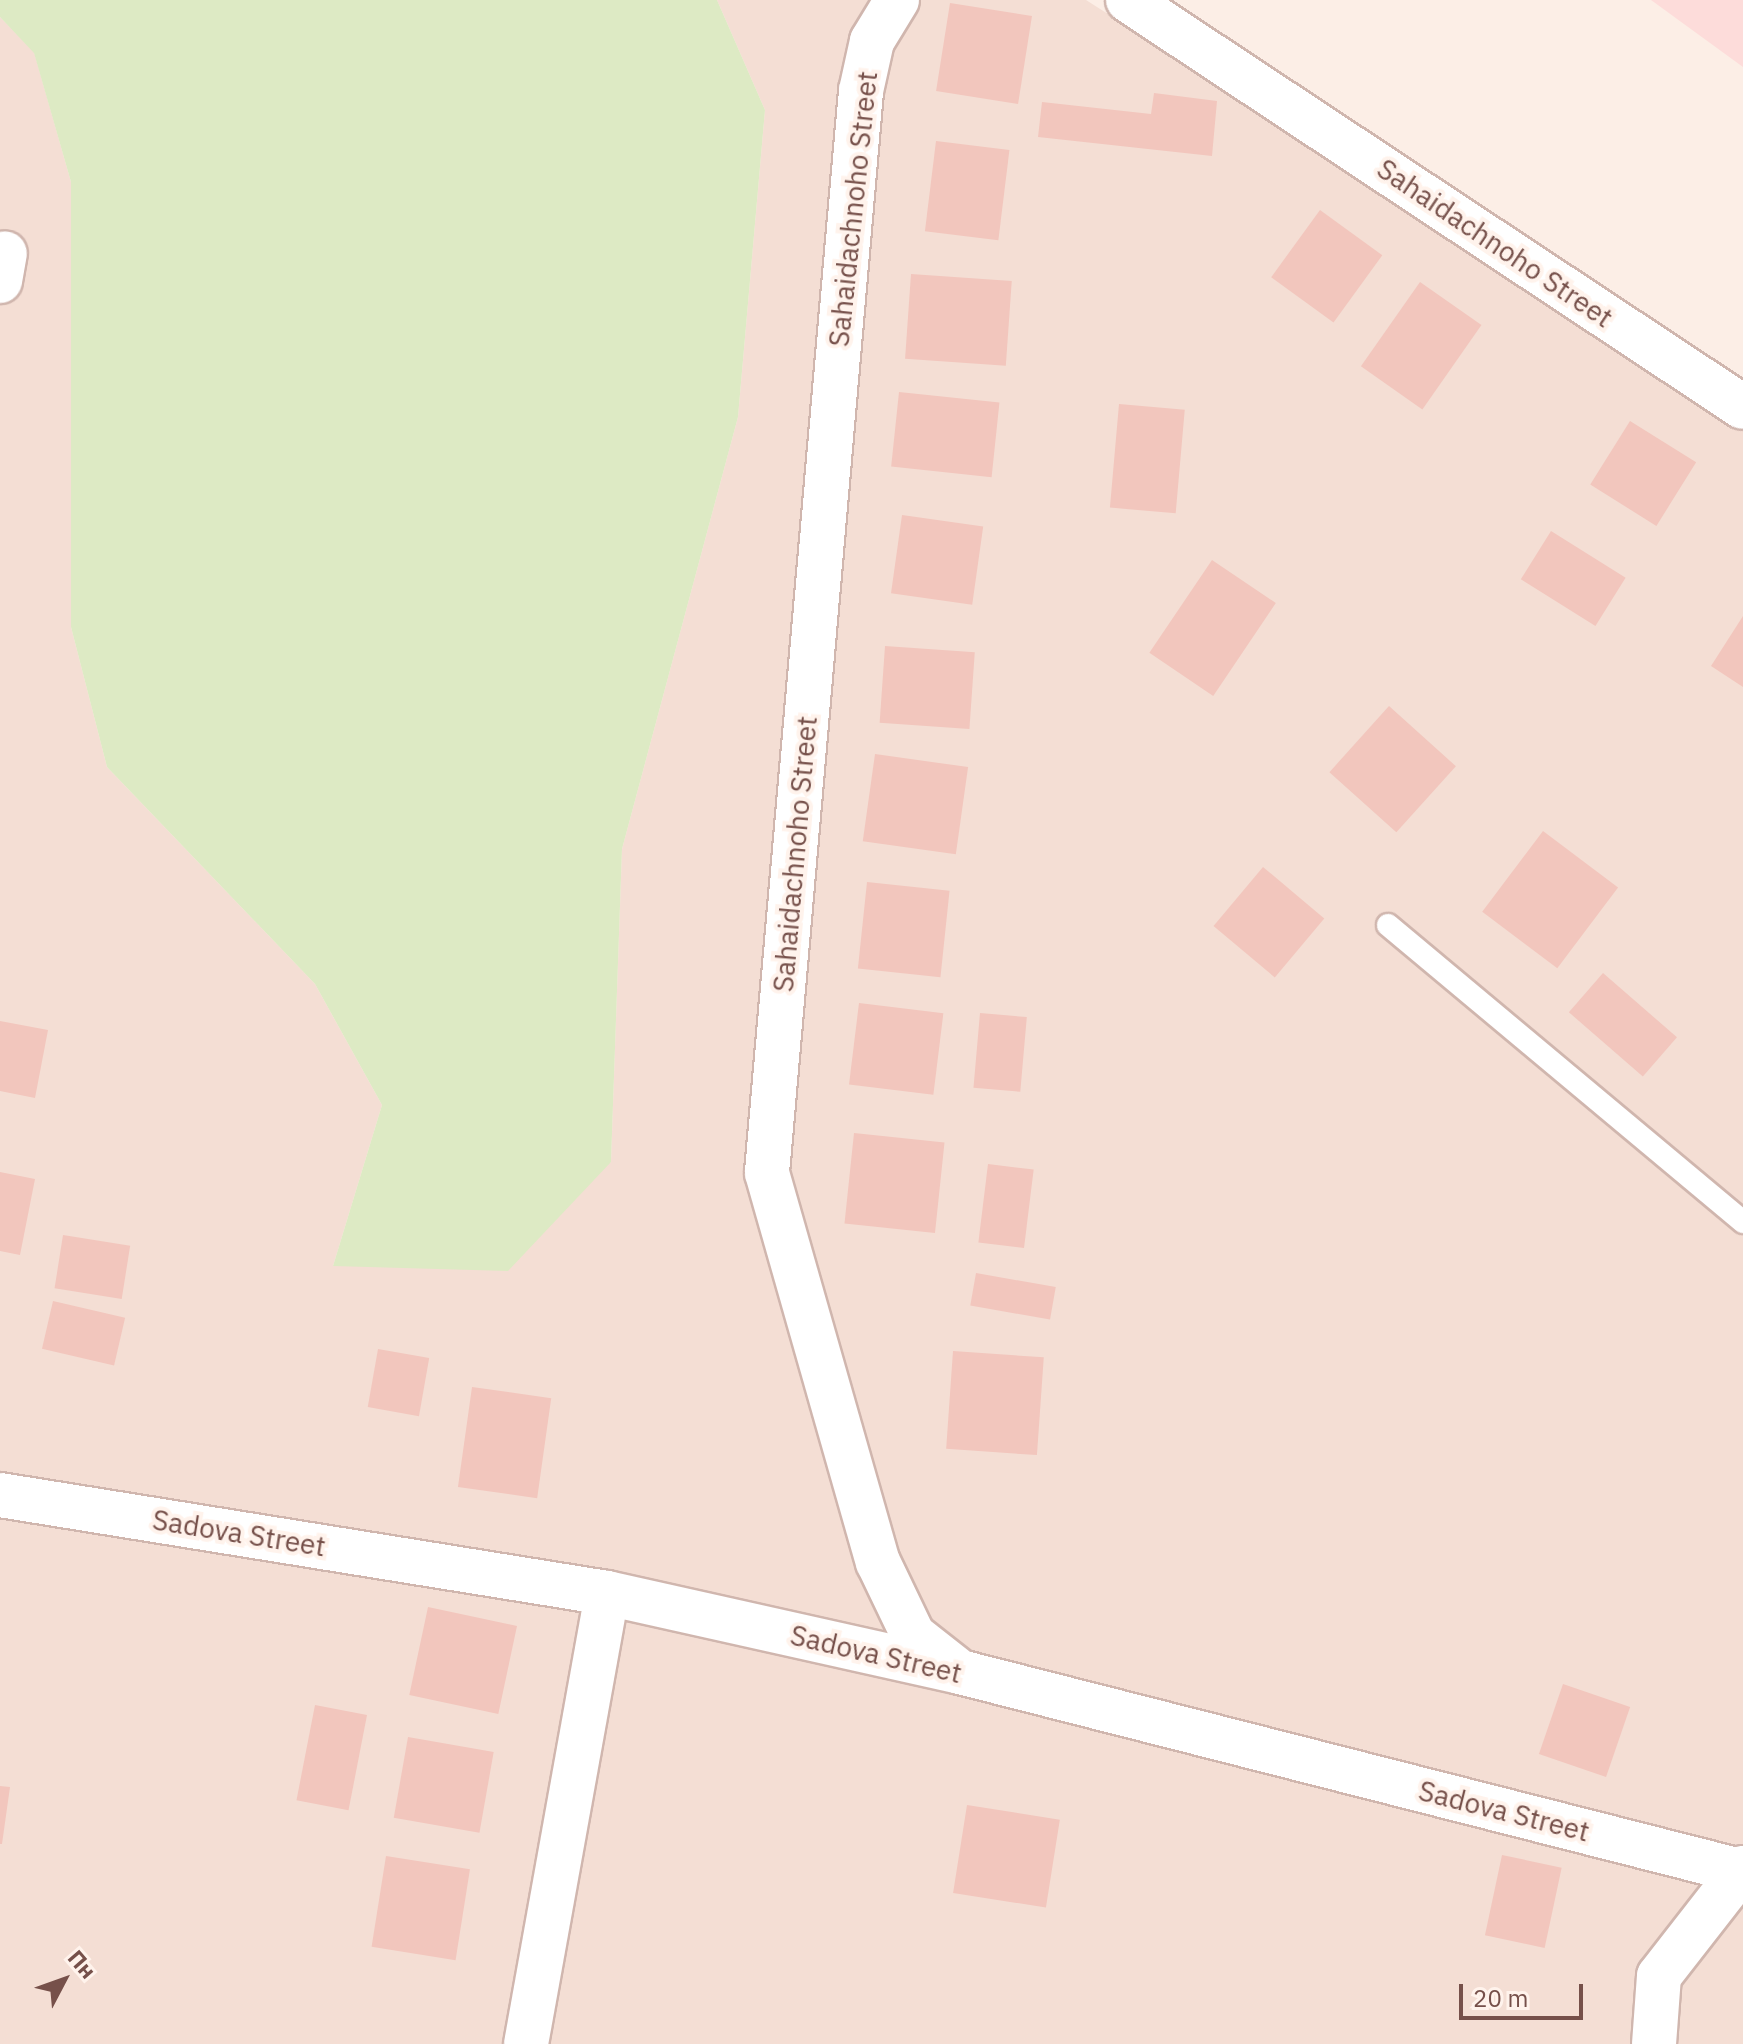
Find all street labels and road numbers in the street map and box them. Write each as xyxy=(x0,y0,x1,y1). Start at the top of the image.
street label: Sahaidachnoho Street xyxy=(822,70,884,348)
street label: Sahaidachnoho Street xyxy=(1371,152,1619,334)
street label: Sahaidachnoho Street xyxy=(766,715,824,993)
street label: Sadova Street xyxy=(150,1503,328,1563)
street label: Sadova Street xyxy=(787,1618,965,1690)
street label: Sadova Street xyxy=(1415,1774,1593,1848)

